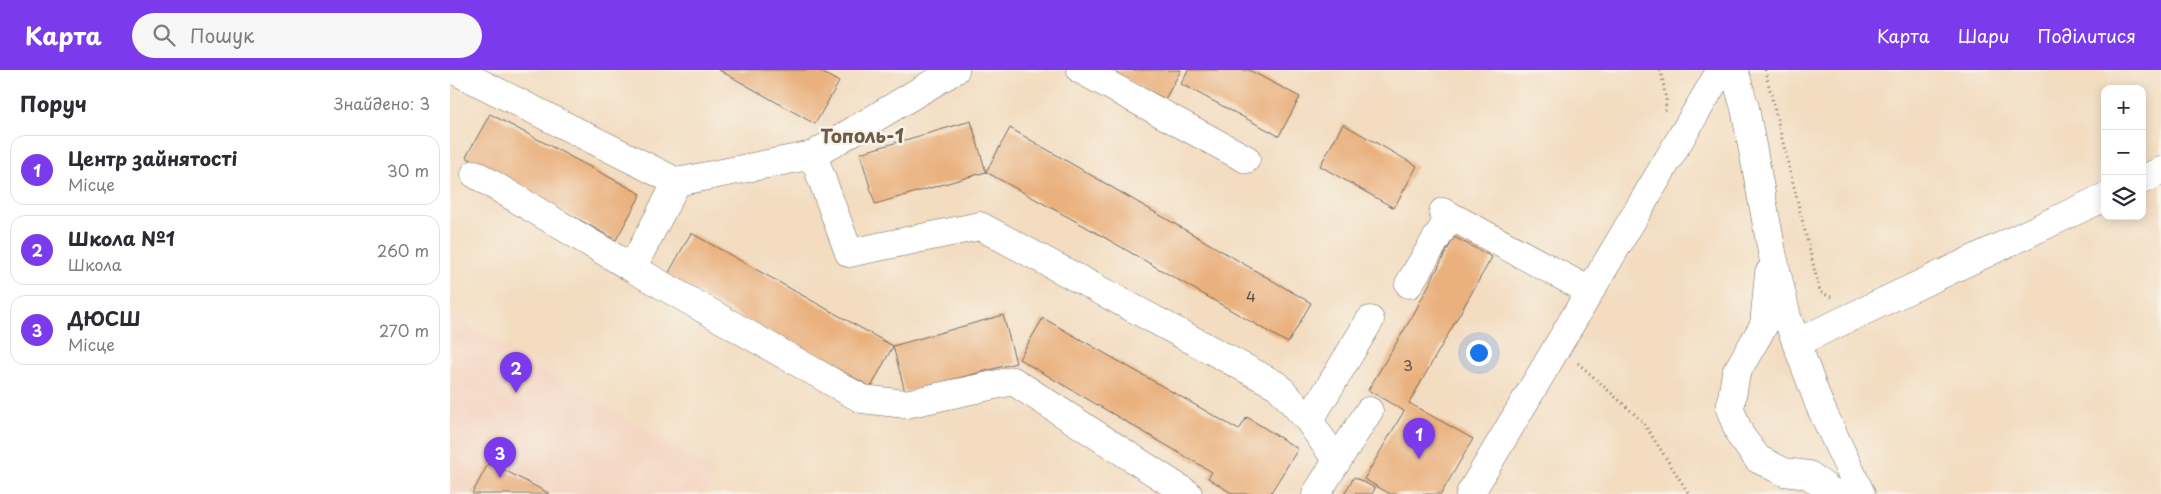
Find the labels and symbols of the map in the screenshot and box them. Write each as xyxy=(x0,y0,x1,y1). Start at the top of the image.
district label: Тополь-1 xyxy=(820,121,904,149)
house number: 4 xyxy=(1246,284,1256,307)
your location xyxy=(1466,340,1492,366)
pin: 2 xyxy=(500,352,532,393)
house number: 3 xyxy=(1403,353,1413,376)
pin: 1 xyxy=(1403,418,1435,459)
pin: 3 xyxy=(484,437,516,478)

